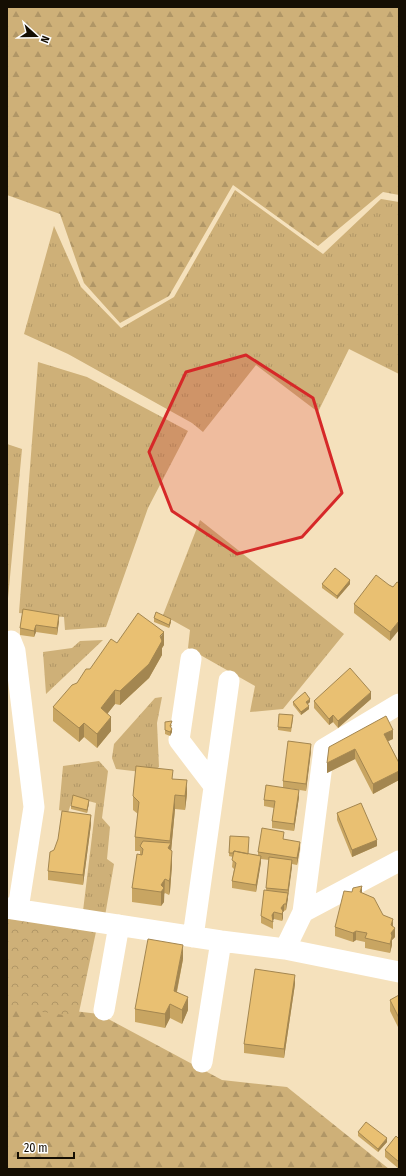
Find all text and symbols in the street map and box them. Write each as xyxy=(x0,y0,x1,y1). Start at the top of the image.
north arrow xyxy=(16,16,56,56)
text: N xyxy=(38,34,52,45)
scale bar xyxy=(18,1134,74,1160)
text: 20 m xyxy=(24,1141,48,1155)

